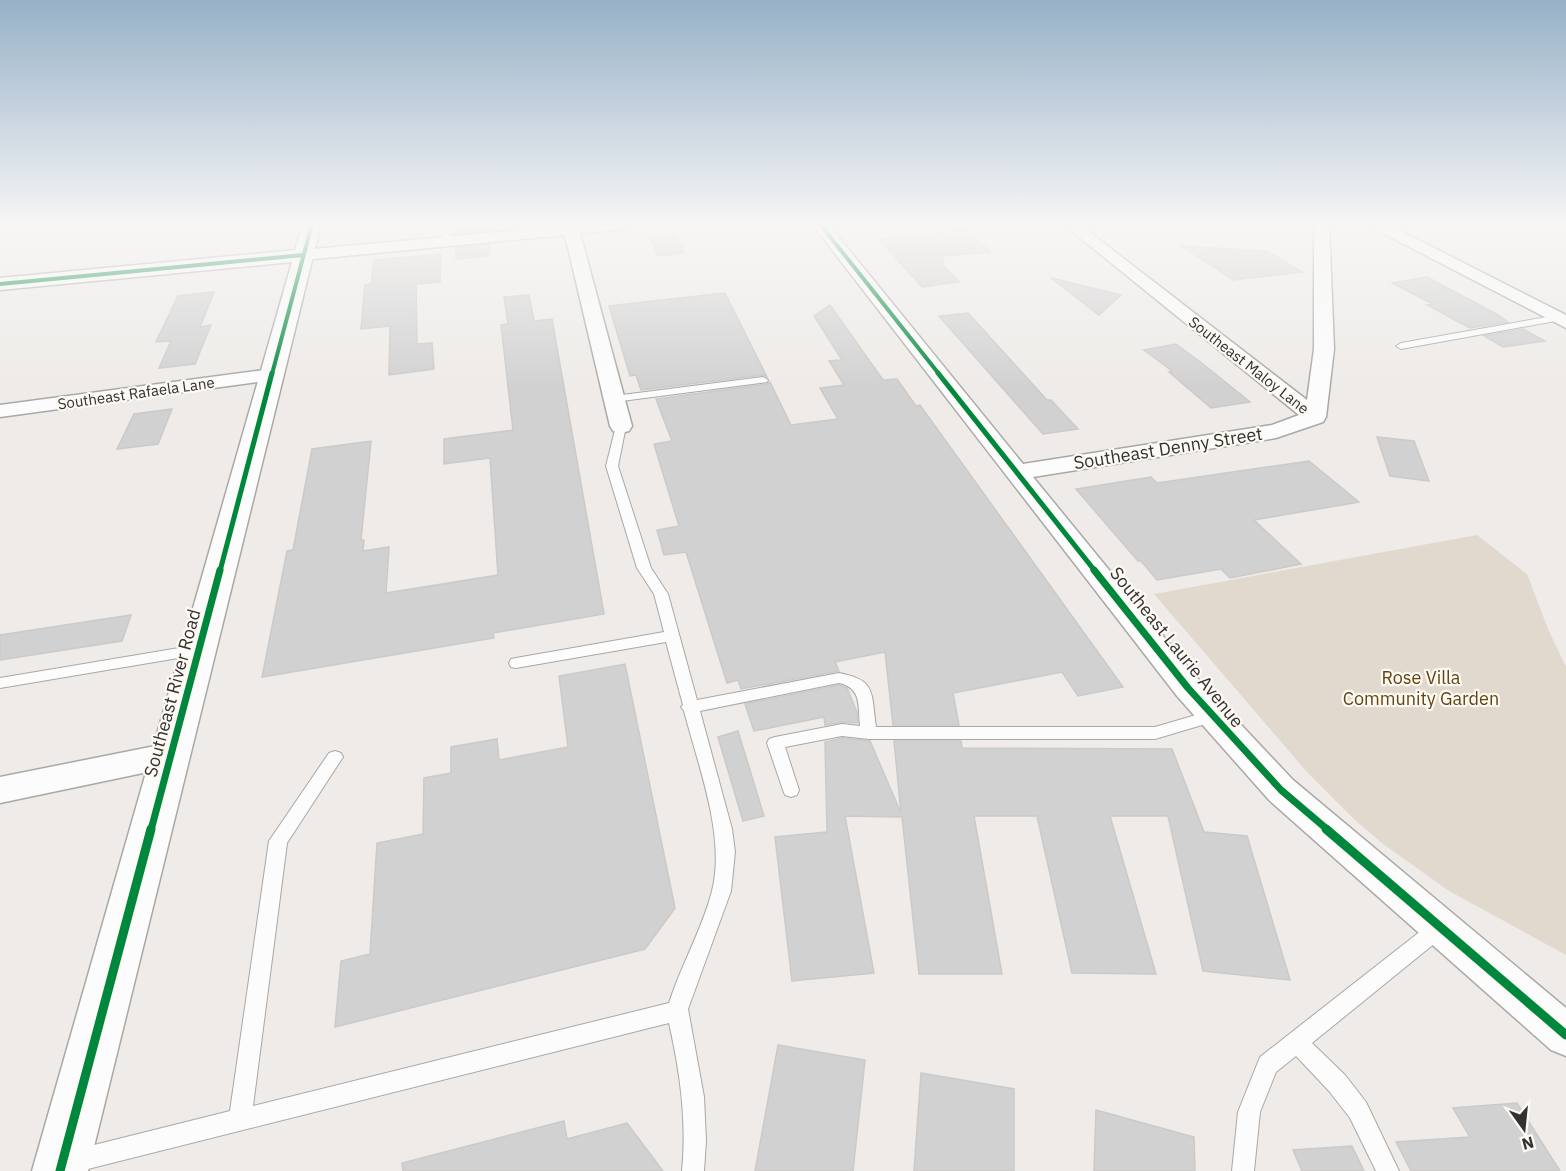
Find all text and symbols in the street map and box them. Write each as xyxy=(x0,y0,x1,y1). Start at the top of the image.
street label: Southeast Maloy Lane xyxy=(1185,312,1313,418)
street label: Southeast Rafaela Lane xyxy=(56,373,216,413)
street label: Southeast Denny Street xyxy=(1072,422,1264,474)
street label: Southeast Laurie Avenue xyxy=(1105,562,1249,732)
street label: Southeast River Road xyxy=(139,607,205,779)
park label: Rose Villa Community Garden xyxy=(1343,666,1499,710)
north arrow xyxy=(1494,1099,1554,1159)
text: N xyxy=(1520,1132,1536,1155)

